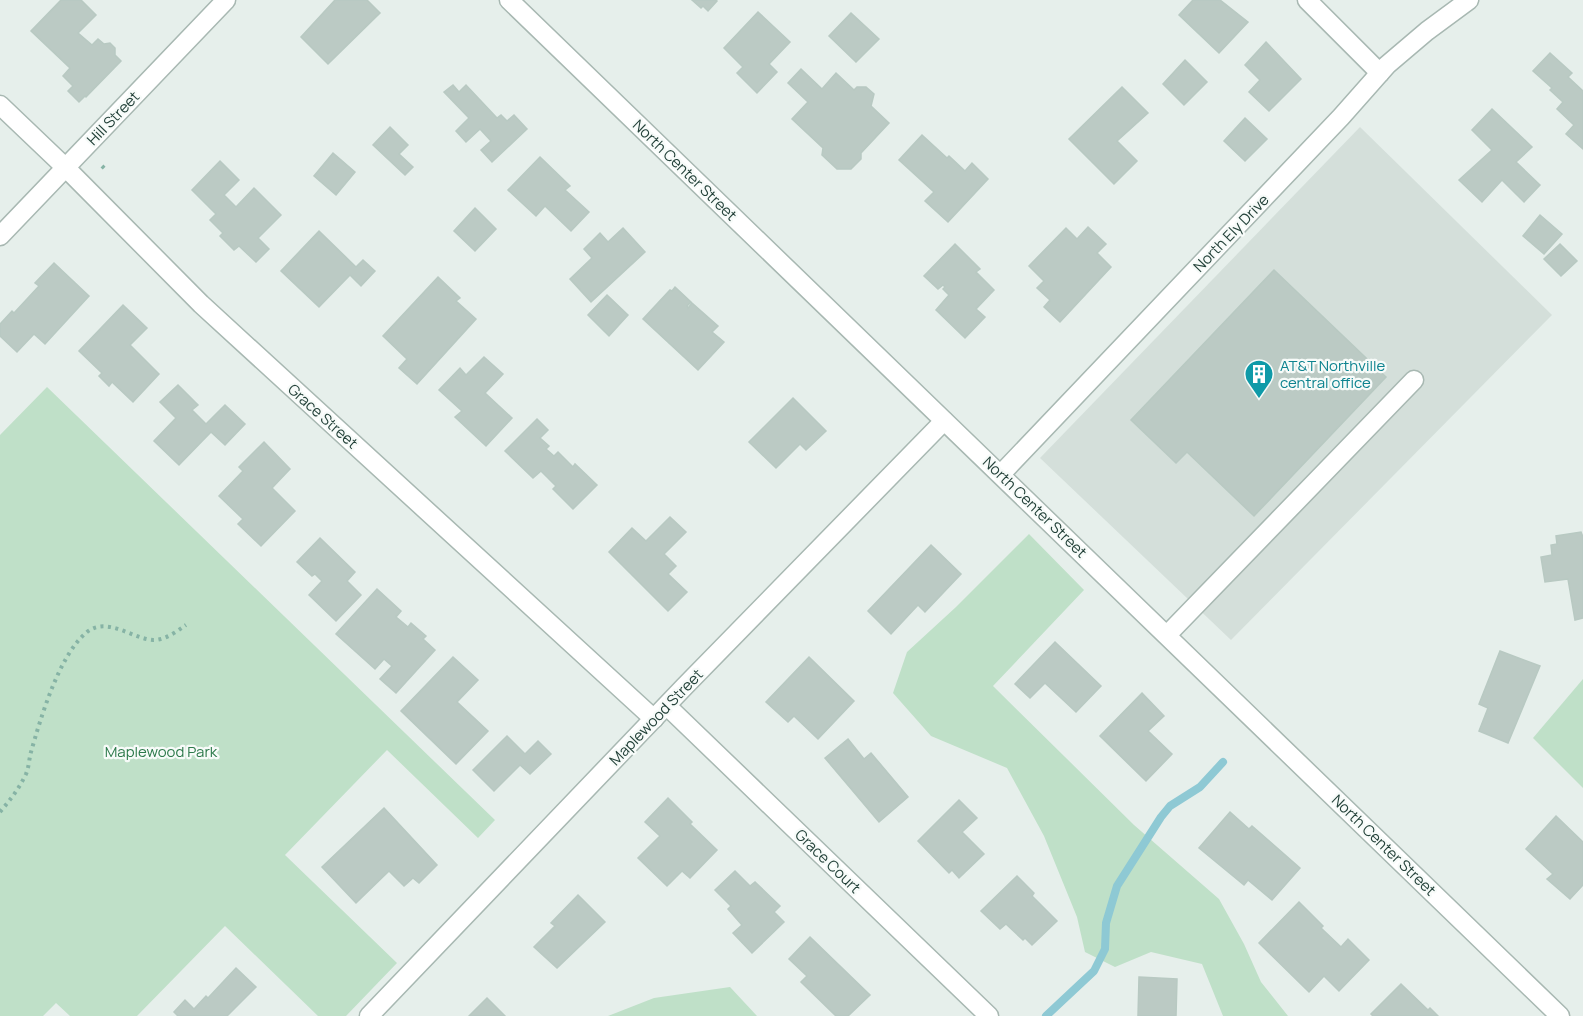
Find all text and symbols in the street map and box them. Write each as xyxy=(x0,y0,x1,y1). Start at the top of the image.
street label: Hill Street xyxy=(82,86,144,150)
street label: North Center Street xyxy=(628,115,742,225)
street label: North Ely Drive xyxy=(1189,189,1274,276)
place label: AT&T Northville central office xyxy=(1280,355,1385,393)
building icon: AT&T Northville central office xyxy=(1243,358,1275,400)
street label: Grace Street xyxy=(283,379,363,453)
street label: North Center Street xyxy=(978,452,1092,562)
street label: Maplewood Street xyxy=(604,664,708,770)
park label: Maplewood Park xyxy=(105,741,218,762)
street label: North Center Street xyxy=(1327,790,1441,900)
street label: Grace Court xyxy=(791,824,865,898)

